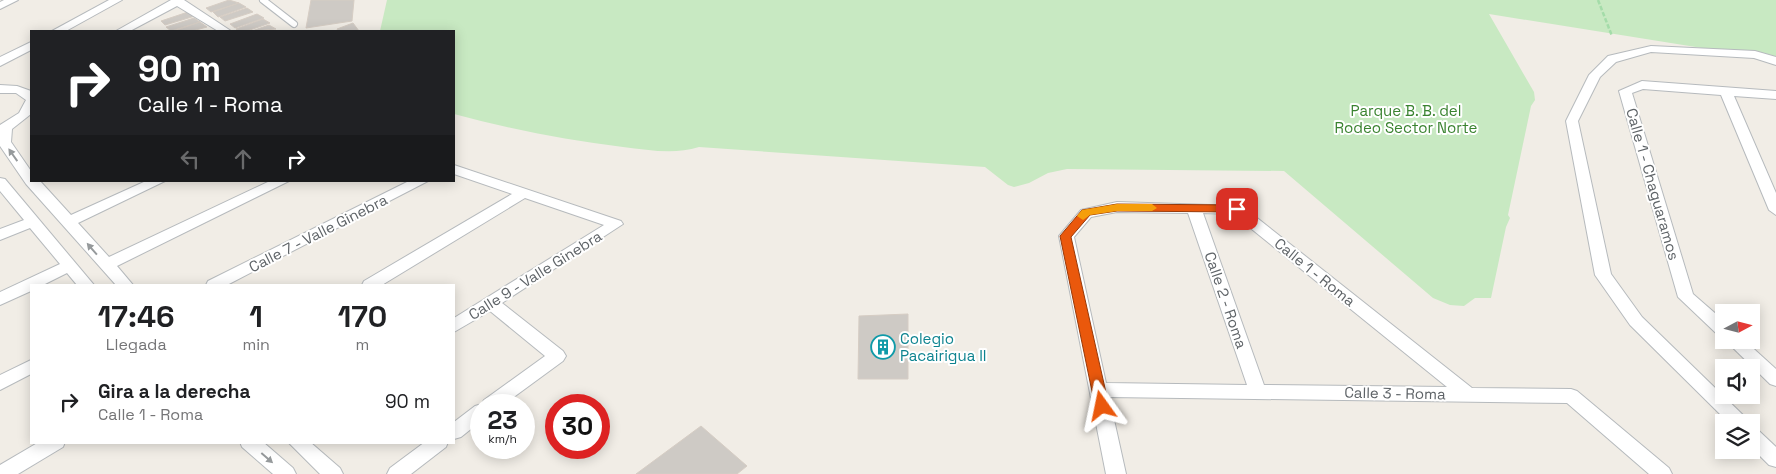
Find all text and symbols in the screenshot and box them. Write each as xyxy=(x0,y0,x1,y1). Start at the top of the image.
text: 90 m xyxy=(138,47,221,91)
icon: right xyxy=(55,50,120,115)
text: Calle 1 - Roma xyxy=(138,90,283,118)
park label: Parque B. B. del Rodeo Sector Norte xyxy=(1335,101,1478,137)
street label: Calle 1 - Chaguaramos xyxy=(1622,106,1684,262)
icon: left xyxy=(176,145,204,173)
icon: ahead xyxy=(229,145,257,173)
icon: right xyxy=(282,145,310,173)
one-way arrow xyxy=(8,148,18,162)
pin xyxy=(1216,188,1258,230)
street label: Calle 7 - Valle Ginebra xyxy=(245,190,391,276)
icon: arrive xyxy=(1223,195,1251,223)
street label: Calle 9 - Valle Ginebra xyxy=(465,226,606,324)
street label: Calle 1 - Roma xyxy=(1271,234,1360,311)
one-way arrow xyxy=(87,243,98,255)
street label: Calle 2 - Roma xyxy=(1201,249,1252,351)
text: 17:46 xyxy=(98,297,175,336)
text: 1 xyxy=(249,297,263,336)
text: 170 xyxy=(338,297,387,336)
north arrow xyxy=(1715,304,1760,349)
map controls xyxy=(1715,304,1760,459)
place label: Colegio Pacairigua II xyxy=(900,329,986,365)
text: Llegada xyxy=(106,334,167,355)
text: min xyxy=(242,334,270,355)
text: m xyxy=(356,334,369,355)
building icon: Colegio Pacairigua II xyxy=(870,334,896,360)
button: sound xyxy=(1715,359,1760,404)
text: Gira a la derecha xyxy=(98,379,250,404)
position arrow xyxy=(1075,379,1127,431)
street label: Calle 3 - Roma xyxy=(1344,383,1446,403)
icon: right xyxy=(55,388,83,416)
text: 90 m xyxy=(385,389,430,414)
speed limit sign: 30 xyxy=(545,394,610,459)
text: Calle 1 - Roma xyxy=(98,404,203,425)
text: 23 xyxy=(487,404,518,436)
button: layers xyxy=(1715,414,1760,459)
text: km/h xyxy=(488,431,517,447)
one-way arrow xyxy=(261,453,274,464)

